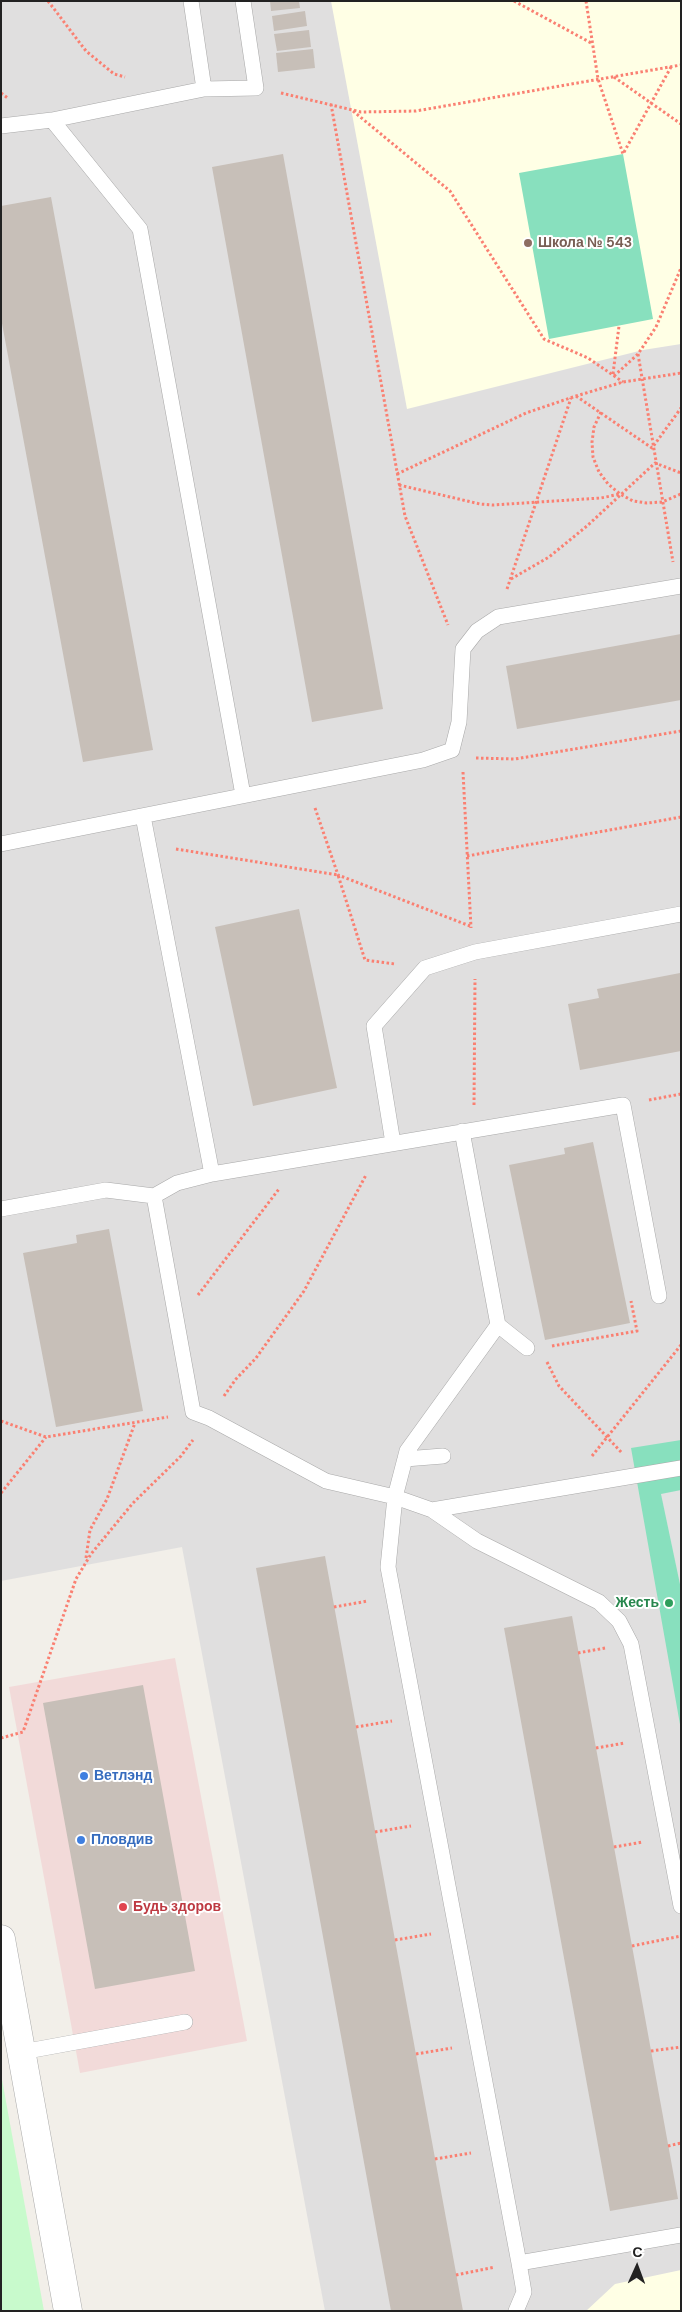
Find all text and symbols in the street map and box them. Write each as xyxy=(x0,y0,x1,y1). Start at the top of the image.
place label: Школа № 543 xyxy=(538,235,632,251)
marker: Школа № 543 xyxy=(522,237,534,249)
place label: Жесть xyxy=(615,1595,659,1611)
marker: Жесть xyxy=(663,1597,675,1609)
place label: Ветлэнд xyxy=(94,1768,152,1784)
marker: Ветлэнд xyxy=(78,1770,90,1782)
place label: Пловдив xyxy=(91,1832,153,1848)
marker: Пловдив xyxy=(75,1834,87,1846)
place label: Будь здоров xyxy=(133,1899,221,1915)
marker: Будь здоров xyxy=(117,1901,129,1913)
north arrow xyxy=(612,2242,662,2292)
text: С xyxy=(632,2243,643,2261)

